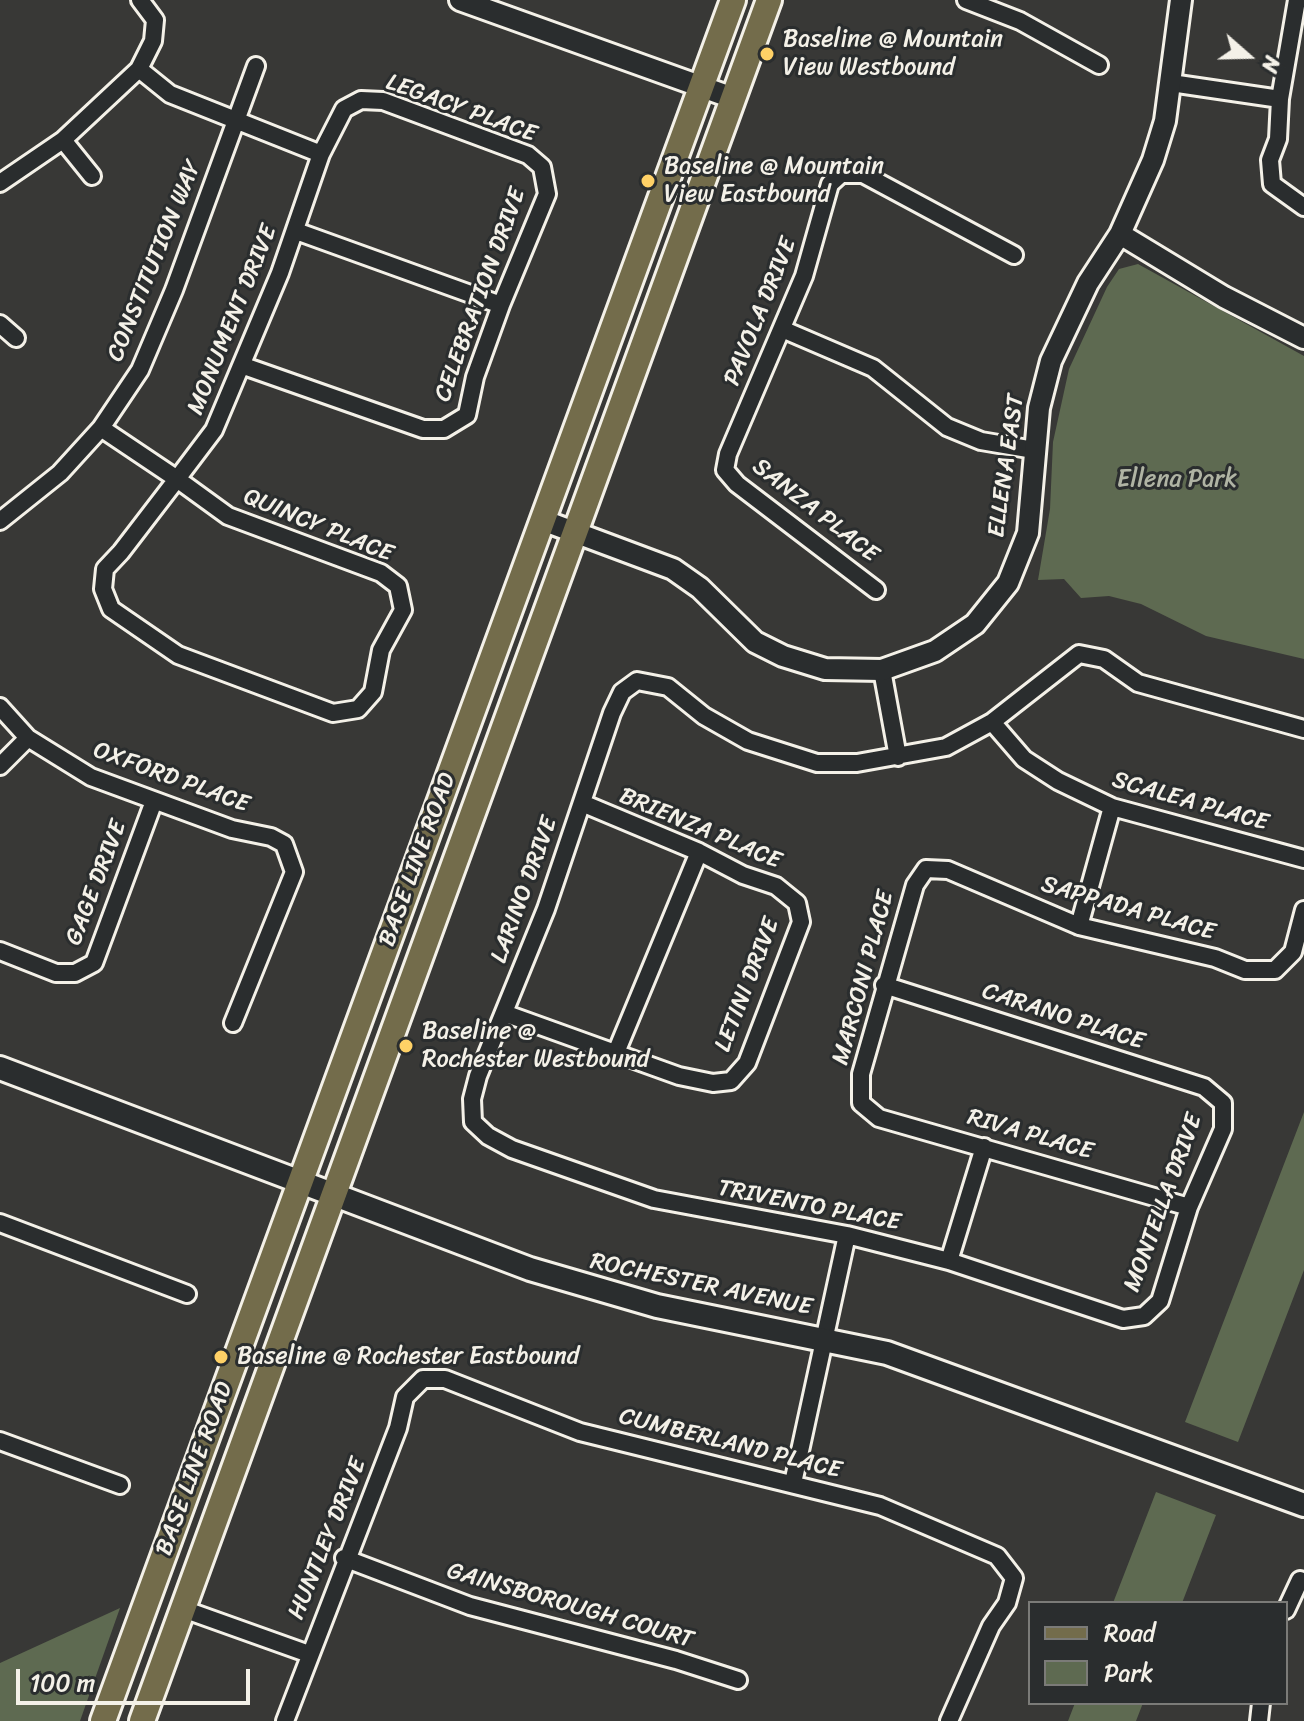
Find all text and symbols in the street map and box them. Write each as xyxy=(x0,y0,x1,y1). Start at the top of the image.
north arrow xyxy=(1208,16,1288,96)
place label: Baseline @ Mountain View Westbound xyxy=(783,26,1003,82)
marker: Baseline @ Mountain View Westbound xyxy=(758,45,776,63)
text: N xyxy=(1250,51,1292,78)
street label: LEGACY PLACE xyxy=(382,68,540,150)
place label: Baseline @ Mountain View Eastbound xyxy=(664,153,884,209)
street label: CONSTITUTION WAY xyxy=(101,156,209,366)
marker: Baseline @ Mountain View Eastbound xyxy=(639,172,657,190)
street label: CELEBRATION DRIVE xyxy=(429,184,533,406)
street label: MONUMENT DRIVE xyxy=(182,221,284,419)
street label: PAVOLA DRIVE xyxy=(718,234,804,390)
street label: ELLENA EAST xyxy=(983,393,1031,539)
street label: SANZA PLACE xyxy=(746,453,884,569)
park label: Ellena Park xyxy=(1117,466,1237,494)
street label: QUINCY PLACE xyxy=(239,483,397,569)
street label: OXFORD PLACE xyxy=(89,736,253,820)
street label: SCALEA PLACE xyxy=(1109,766,1271,838)
street label: BASE LINE ROAD xyxy=(373,769,463,951)
street label: BRIENZA PLACE xyxy=(615,782,785,876)
street label: LARINO DRIVE xyxy=(485,813,565,967)
street label: GAGE DRIVE xyxy=(60,817,134,949)
street label: SAPPADA PLACE xyxy=(1038,870,1218,948)
street label: MARCONI PLACE xyxy=(827,888,901,1068)
street label: LETINI DRIVE xyxy=(709,914,787,1056)
street label: CARANO PLACE xyxy=(978,977,1148,1057)
place label: Baseline @ Rochester Westbound xyxy=(422,1018,649,1074)
marker: Baseline @ Rochester Westbound xyxy=(397,1037,415,1055)
street label: RIVA PLACE xyxy=(964,1103,1096,1167)
street label: MONTELLA DRIVE xyxy=(1118,1110,1210,1296)
street label: TRIVENTO PLACE xyxy=(715,1174,903,1238)
street label: ROCHESTER AVENUE xyxy=(588,1247,814,1323)
place label: Baseline @ Rochester Eastbound xyxy=(237,1343,579,1371)
marker: Baseline @ Rochester Eastbound xyxy=(212,1348,230,1366)
street label: BASE LINE ROAD xyxy=(150,1378,240,1560)
street label: CUMBERLAND PLACE xyxy=(616,1402,844,1486)
street label: HUNTLEY DRIVE xyxy=(283,1454,373,1624)
street label: GAINSBOROUGH COURT xyxy=(443,1557,697,1655)
legend xyxy=(1028,1601,1288,1705)
text: Road xyxy=(1104,1612,1155,1654)
text: Park xyxy=(1104,1652,1153,1694)
scale bar xyxy=(20,1653,254,1703)
text: 100 m xyxy=(30,1662,95,1704)

